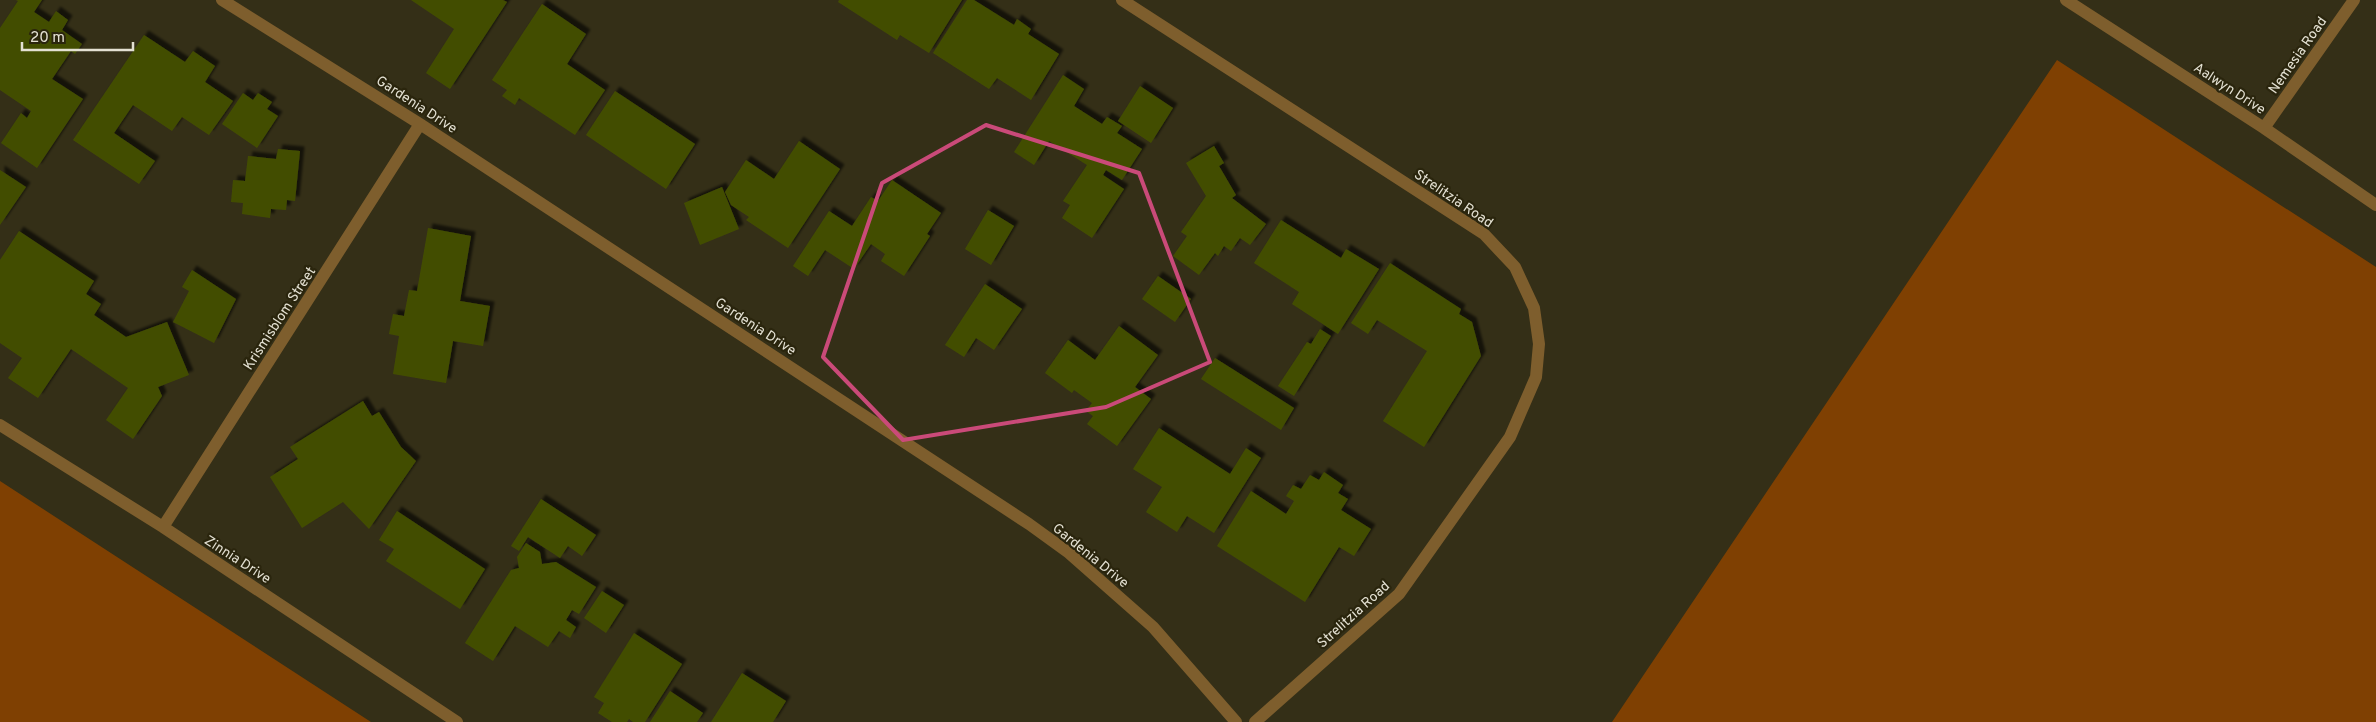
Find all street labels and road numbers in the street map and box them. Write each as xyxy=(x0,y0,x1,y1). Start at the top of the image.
street label: Nemesia Road xyxy=(2265,14,2331,98)
street label: Aalwyn Drive xyxy=(2190,60,2268,119)
street label: Gardenia Drive xyxy=(373,73,460,138)
street label: Strelitzia Road xyxy=(1410,167,1496,232)
street label: Krismisblom Street xyxy=(241,264,320,374)
street label: Gardenia Drive xyxy=(712,295,799,360)
street label: Gardenia Drive xyxy=(1049,520,1132,592)
street label: Zinnia Drive xyxy=(201,532,274,588)
street label: Strelitzia Road xyxy=(1314,578,1394,652)

